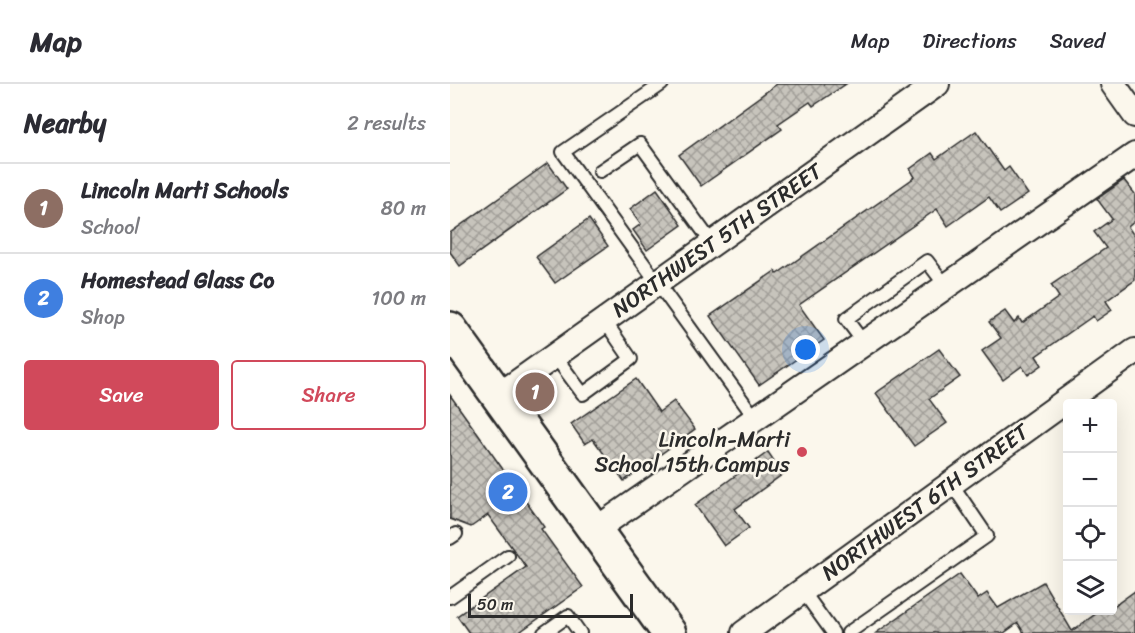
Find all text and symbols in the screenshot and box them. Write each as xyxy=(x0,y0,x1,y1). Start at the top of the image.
text: Map xyxy=(30,17,82,66)
text: Map xyxy=(851,22,889,60)
text: Directions xyxy=(922,22,1017,60)
text: Saved xyxy=(1050,22,1105,60)
text: Nearby xyxy=(24,100,106,146)
text: 2 results xyxy=(347,106,426,141)
street label: NORTHWEST 5TH STREET xyxy=(603,151,832,328)
text: Lincoln Marti Schools xyxy=(81,171,289,210)
text: 1 xyxy=(39,191,48,226)
text: 80 m xyxy=(381,191,426,226)
text: School xyxy=(81,210,140,245)
text: Homestead Glass Co xyxy=(81,261,274,300)
text: 2 xyxy=(38,281,49,316)
text: 100 m xyxy=(372,281,426,316)
text: Shop xyxy=(81,300,125,335)
your location xyxy=(791,335,820,364)
button: Save xyxy=(24,360,219,430)
button: Share xyxy=(231,360,426,430)
pin: 1 xyxy=(516,370,554,414)
map controls xyxy=(1063,399,1117,615)
button: + xyxy=(1063,399,1117,453)
street label: NORTHWEST 6TH STREET xyxy=(813,412,1039,591)
place label: Lincoln-Marti School 15th Campus xyxy=(594,420,791,484)
marker: Lincoln-Marti School 15th Campus xyxy=(795,445,809,459)
button: − xyxy=(1063,453,1117,507)
pin: 2 xyxy=(488,470,528,514)
button: locate xyxy=(1063,507,1117,561)
button: layers xyxy=(1063,561,1117,615)
text: 50 m xyxy=(477,590,513,619)
scale bar xyxy=(468,591,633,618)

